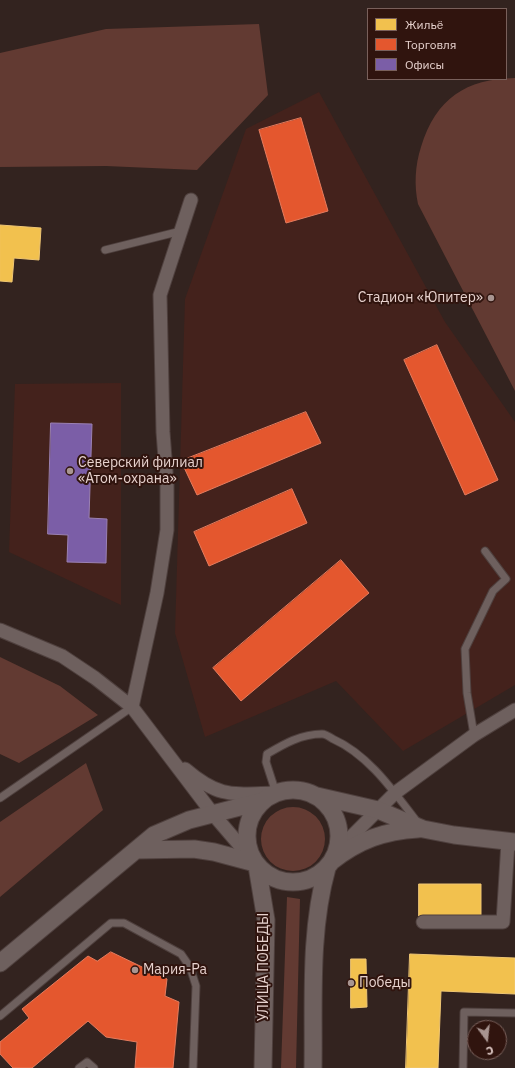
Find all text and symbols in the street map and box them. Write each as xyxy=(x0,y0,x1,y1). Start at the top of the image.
legend xyxy=(367,8,507,80)
text: Жильё xyxy=(405,17,443,32)
text: Торговля xyxy=(405,37,456,52)
text: Офисы xyxy=(405,57,444,72)
place label: Стадион «Юпитер» xyxy=(358,290,483,306)
marker: Стадион «Юпитер» xyxy=(486,293,496,303)
place label: Северский филиал «Атом-охрана» xyxy=(78,455,203,488)
marker: Северский филиал «Атом-охрана» xyxy=(65,466,75,476)
street label: УЛИЦА ПОБЕДЫ xyxy=(256,913,272,1021)
place label: Мария-Ра xyxy=(143,962,207,978)
marker: Мария-Ра xyxy=(130,965,140,975)
place label: Победы xyxy=(359,975,411,991)
marker: Победы xyxy=(346,978,356,988)
north arrow xyxy=(467,1020,507,1060)
text: С xyxy=(485,1043,495,1058)

